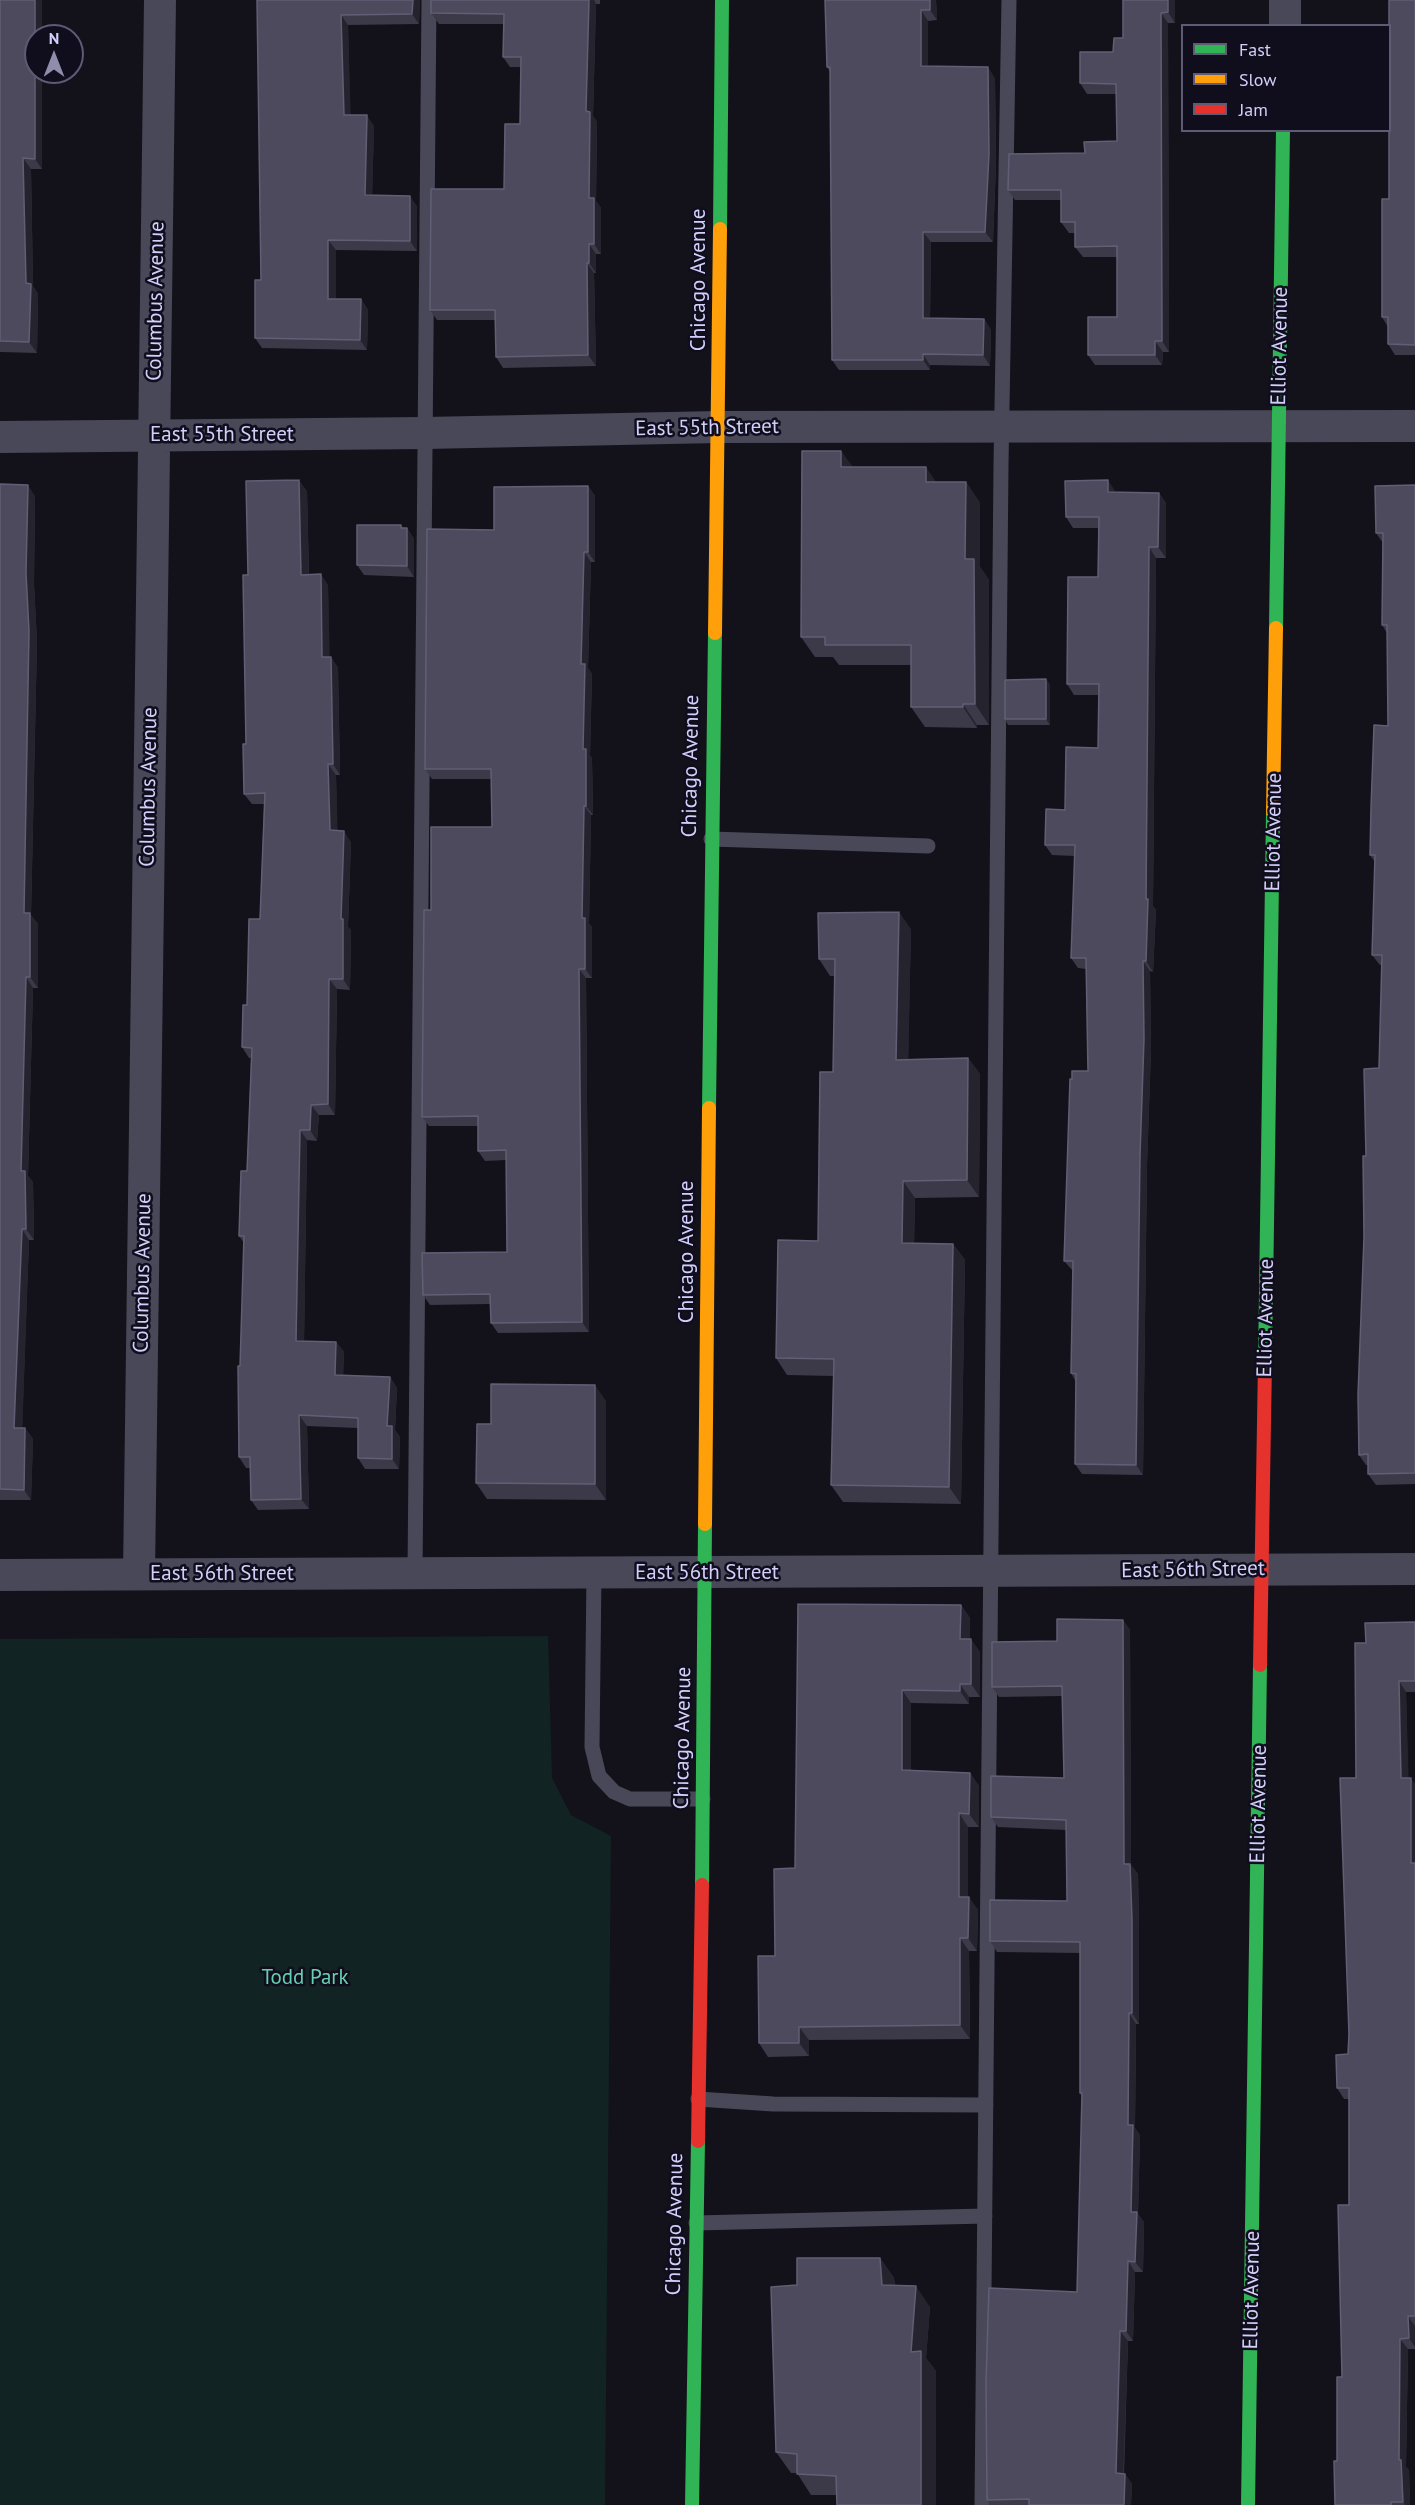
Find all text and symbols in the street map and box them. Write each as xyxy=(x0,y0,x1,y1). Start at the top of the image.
north arrow xyxy=(24,24,84,84)
legend xyxy=(1181,24,1391,132)
text: N xyxy=(49,28,59,48)
text: Fast xyxy=(1239,38,1271,61)
text: Slow xyxy=(1239,68,1277,91)
text: Jam xyxy=(1239,98,1268,121)
street label: Chicago Avenue xyxy=(686,209,712,351)
street label: Columbus Avenue xyxy=(142,221,170,381)
street label: Elliot Avenue xyxy=(1266,286,1294,406)
street label: East 55th Street xyxy=(635,414,779,442)
street label: East 55th Street xyxy=(150,422,294,448)
street label: Chicago Avenue xyxy=(677,694,705,838)
street label: Columbus Avenue xyxy=(135,707,163,867)
street label: Elliot Avenue xyxy=(1260,772,1288,892)
street label: Chicago Avenue xyxy=(674,1181,700,1323)
street label: Columbus Avenue xyxy=(129,1193,157,1353)
street label: Elliot Avenue xyxy=(1252,1258,1280,1378)
street label: East 56th Street xyxy=(1121,1556,1265,1584)
street label: East 56th Street xyxy=(635,1560,779,1586)
street label: East 56th Street xyxy=(150,1561,294,1587)
street label: Chicago Avenue xyxy=(669,1666,697,1810)
street label: Elliot Avenue xyxy=(1245,1744,1273,1864)
park label: Todd Park xyxy=(261,1965,349,1991)
street label: Chicago Avenue xyxy=(661,2152,689,2296)
street label: Elliot Avenue xyxy=(1238,2230,1266,2350)

